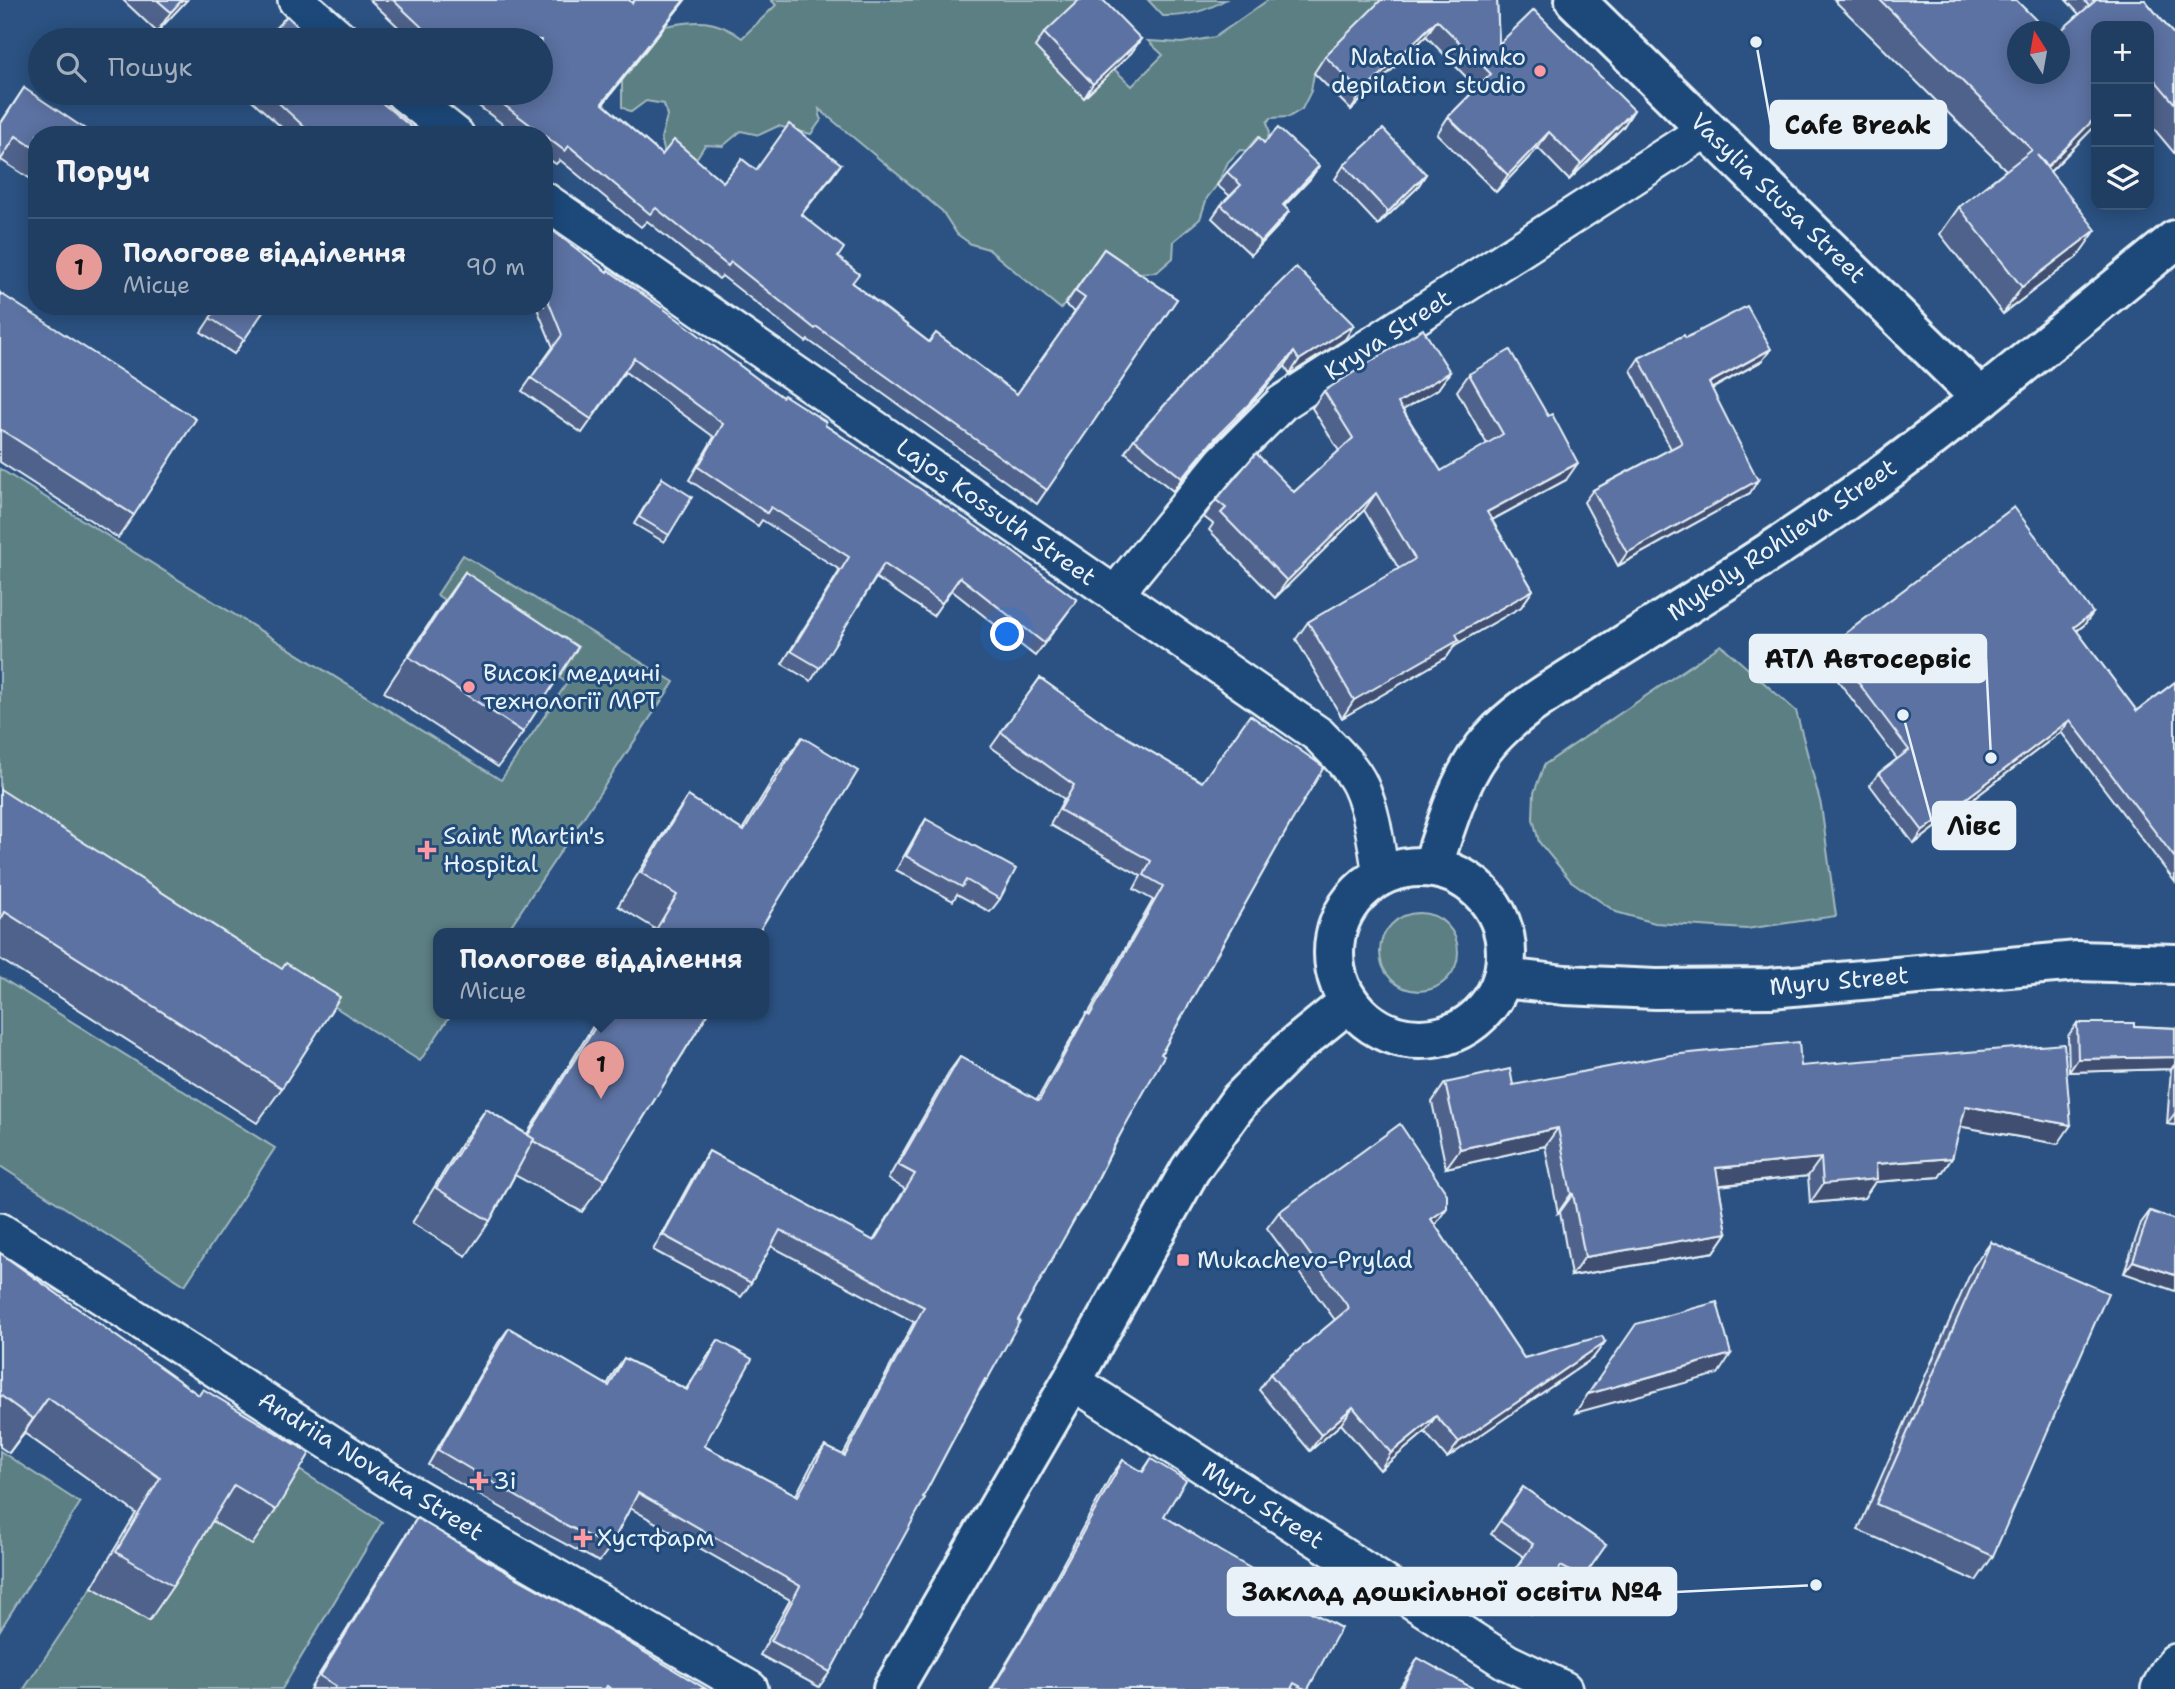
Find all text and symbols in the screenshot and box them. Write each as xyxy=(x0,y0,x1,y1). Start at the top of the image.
north arrow xyxy=(2007,21,2070,84)
map controls xyxy=(2091,21,2154,210)
button: + xyxy=(2091,21,2154,84)
search box xyxy=(28,28,553,105)
place label: Natalia Shimko depilation studio xyxy=(1331,41,1526,101)
icon: search xyxy=(52,48,90,86)
text: Пошук xyxy=(108,49,192,84)
marker: Natalia Shimko depilation studio xyxy=(1532,63,1548,79)
button: − xyxy=(2091,84,2154,147)
callout: Cafe Break xyxy=(1771,101,1946,148)
street label: Vasylia Stusa Street xyxy=(1683,106,1873,290)
text: Cafe Break xyxy=(1785,107,1931,142)
button: layers xyxy=(2091,147,2154,210)
text: Поруч xyxy=(56,151,150,192)
text: Пологове відділення xyxy=(123,235,406,270)
text: 1 xyxy=(74,252,84,282)
text: 90 m xyxy=(465,252,525,282)
text: Місце xyxy=(123,270,190,300)
street label: Kryva Street xyxy=(1319,282,1457,388)
street label: Lajos Kossuth Street xyxy=(890,431,1102,593)
street label: Mykoly Rohlieva Street xyxy=(1661,451,1903,629)
your location xyxy=(990,617,1024,651)
callout: АТЛ Автосервіс xyxy=(1750,635,1986,682)
text: АТЛ Автосервіс xyxy=(1764,641,1972,676)
place label: Високі медичні технології МРТ xyxy=(483,657,661,717)
marker: Високі медичні технології МРТ xyxy=(461,679,477,695)
callout: Лівс xyxy=(1933,802,2015,849)
text: Лівс xyxy=(1947,808,2001,843)
place label: Saint Martin's Hospital xyxy=(443,820,605,880)
marker: Saint Martin's Hospital xyxy=(417,840,437,860)
popup xyxy=(433,928,769,1019)
text: Пологове відділення xyxy=(459,941,743,976)
street label: Myru Street xyxy=(1768,959,1910,1003)
text: Місце xyxy=(459,976,526,1006)
pin: 1 xyxy=(578,1041,624,1099)
place label: Mukachevo-Prylad xyxy=(1197,1244,1413,1276)
marker: Mukachevo-Prylad xyxy=(1175,1252,1191,1268)
street label: Andriia Novaka Street xyxy=(252,1384,490,1548)
street label: Myru Street xyxy=(1196,1454,1330,1556)
place label: 3i xyxy=(493,1465,517,1497)
marker: 3i xyxy=(471,1473,487,1489)
place label: Хустфарм xyxy=(597,1522,714,1554)
marker: Хустфарм xyxy=(575,1530,591,1546)
callout: Заклад дошкільної освіти №4 xyxy=(1228,1568,1676,1615)
text: Заклад дошкільної освіти №4 xyxy=(1242,1574,1662,1609)

